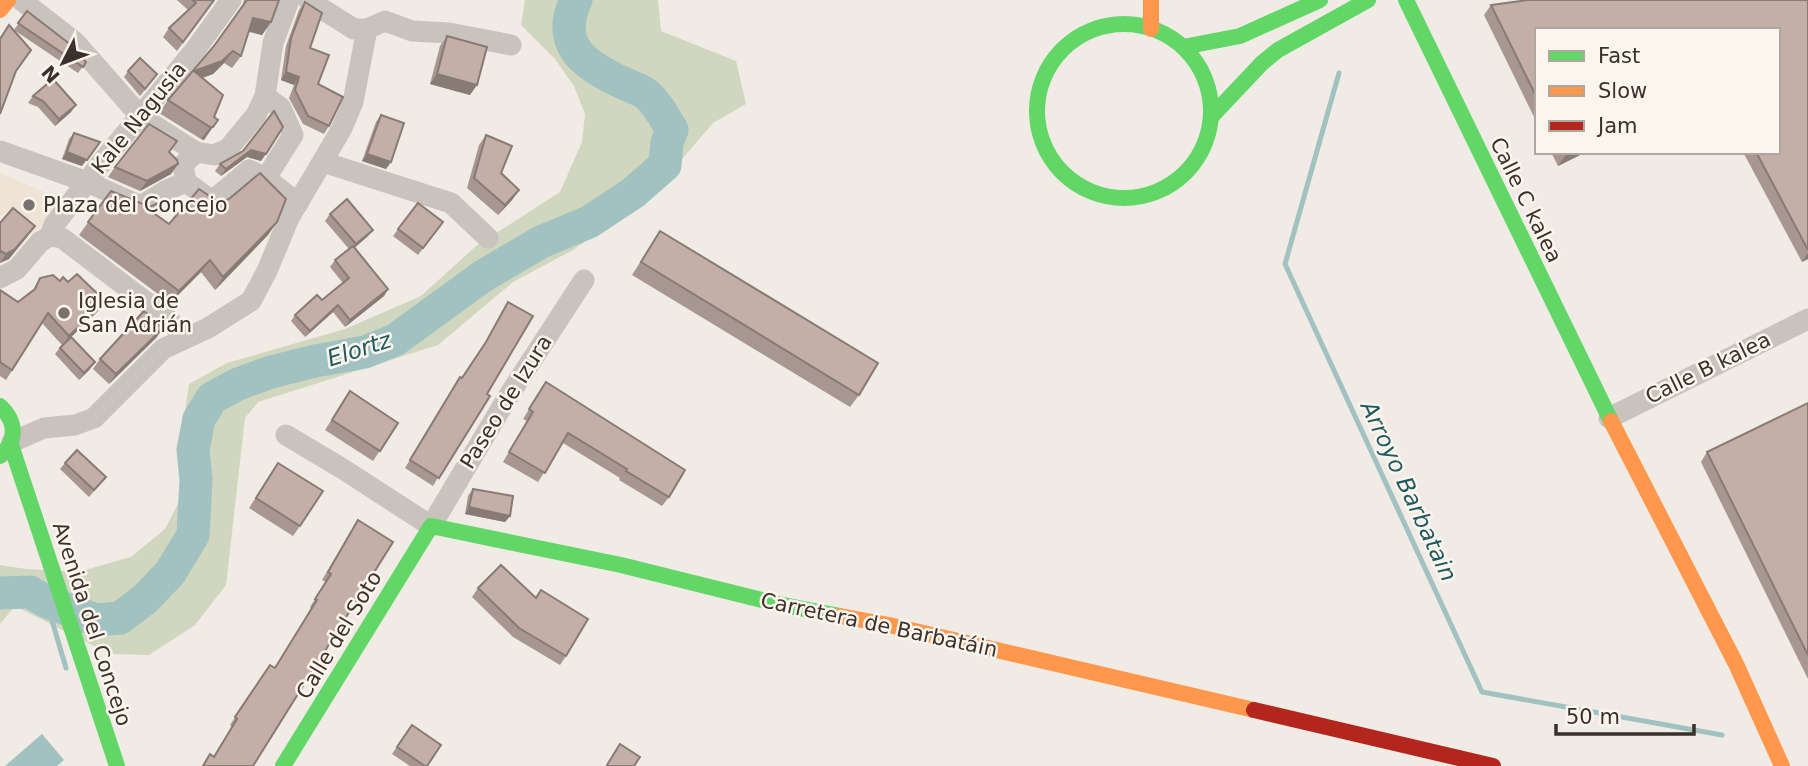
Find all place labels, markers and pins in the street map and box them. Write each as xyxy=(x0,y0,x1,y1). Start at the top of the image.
place label: Plaza del Concejo xyxy=(43,193,228,217)
marker: Plaza del Concejo xyxy=(21,197,37,213)
place label: Iglesia de San Adrián xyxy=(78,289,192,337)
marker: Iglesia de San Adrián xyxy=(56,305,72,321)

